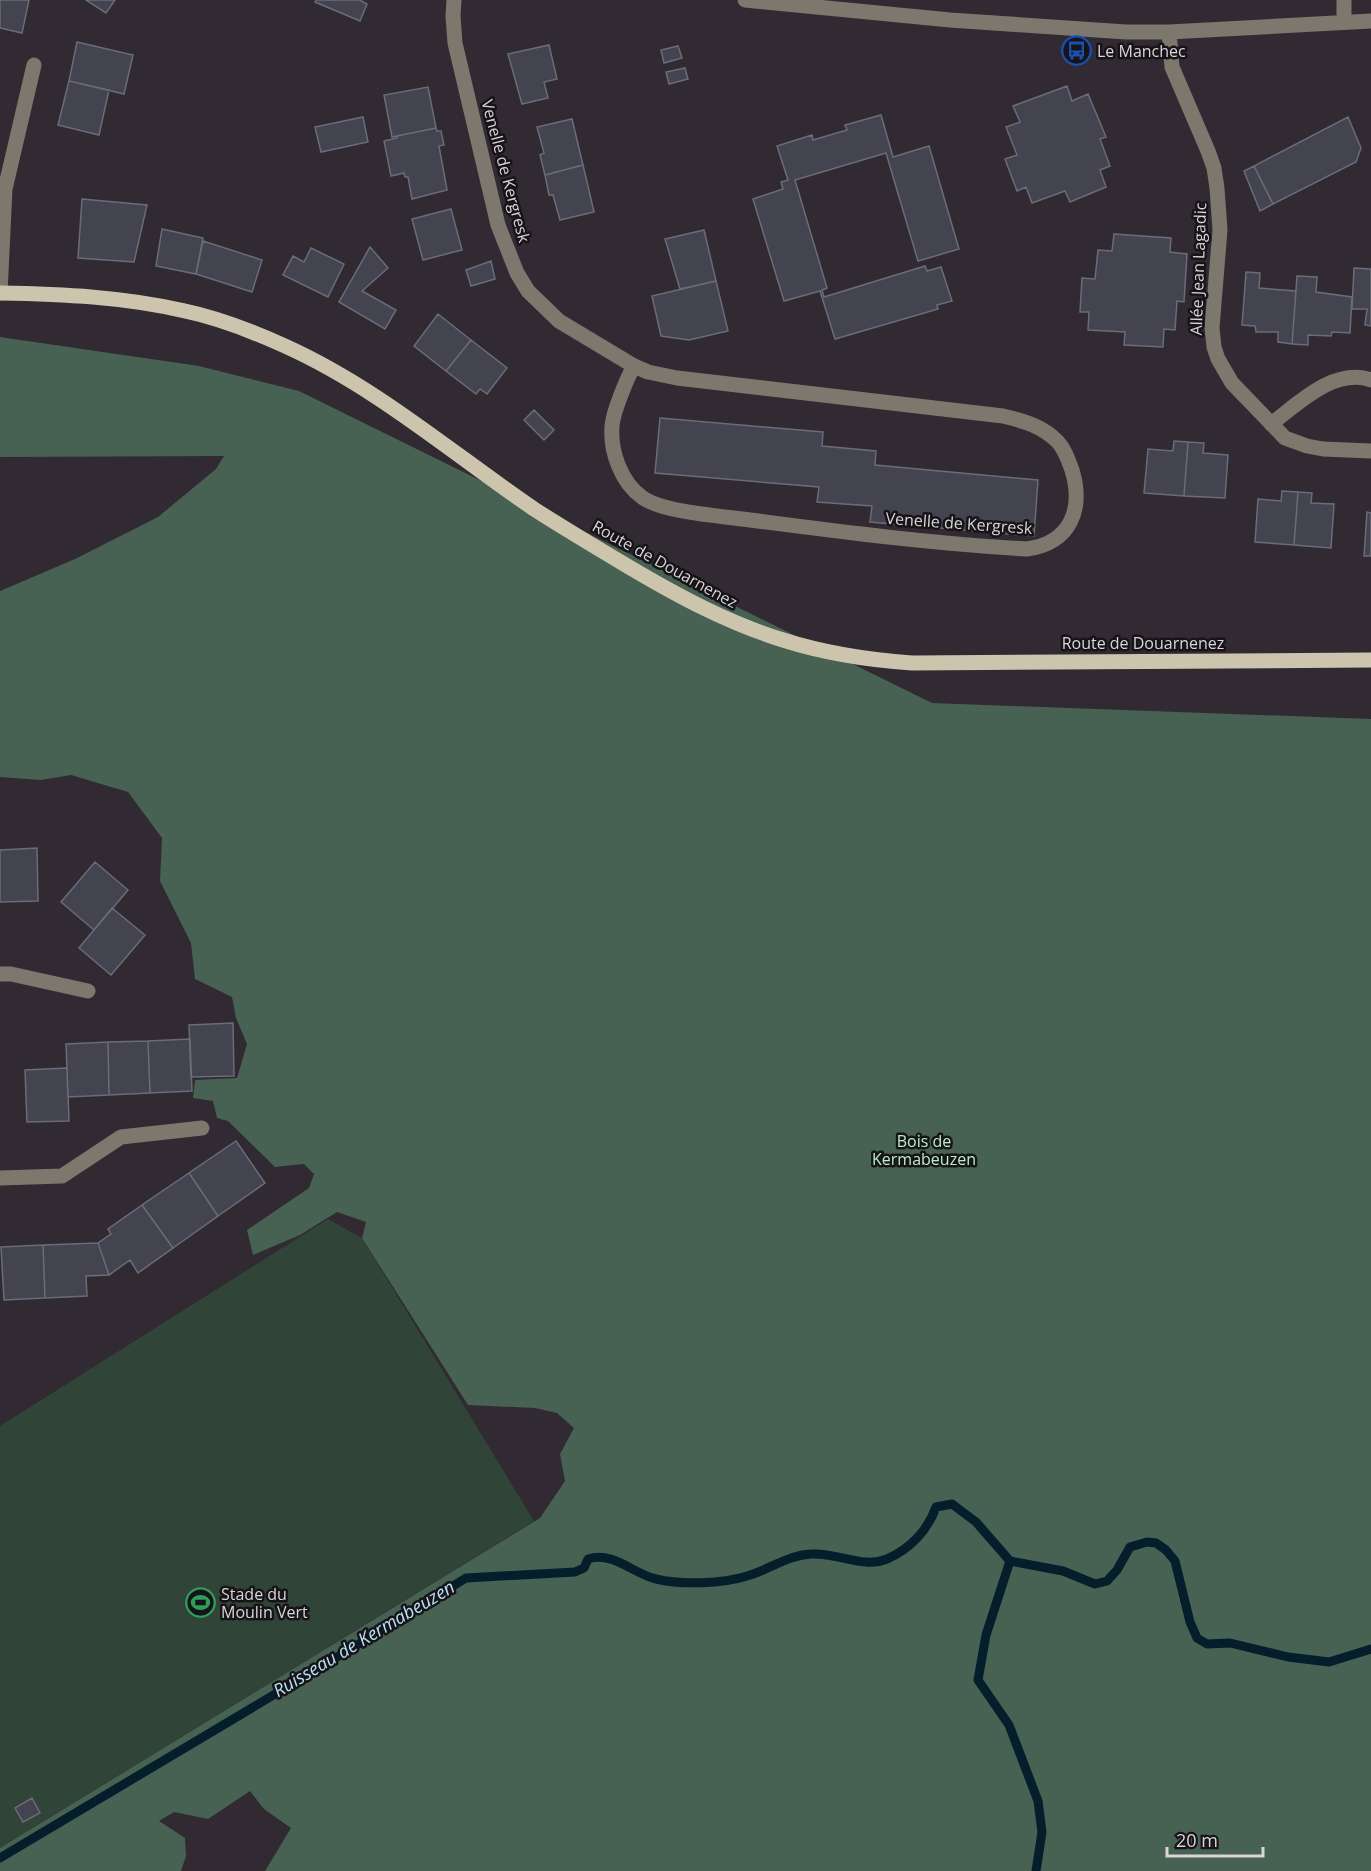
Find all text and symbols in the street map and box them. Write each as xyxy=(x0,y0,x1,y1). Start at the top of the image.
bus stop icon: Le Manchec xyxy=(1060,35,1092,67)
place label: Le Manchec xyxy=(1097,40,1186,62)
street label: Venelle de Kergresk xyxy=(476,97,536,245)
street label: Allée Jean Lagadic xyxy=(1185,202,1211,336)
street label: Venelle de Kergresk xyxy=(885,507,1034,539)
street label: Route de Douarnenez xyxy=(589,515,741,613)
street label: Route de Douarnenez xyxy=(1062,632,1224,654)
park label: Bois de Kermabeuzen xyxy=(872,1130,976,1170)
water label: Ruisseau de Kermabeuzen xyxy=(268,1574,459,1702)
place label: Stade du Moulin Vert xyxy=(221,1583,308,1623)
sports icon: Stade du Moulin Vert xyxy=(184,1587,216,1619)
scale bar xyxy=(1167,1820,1263,1858)
text: 20 m xyxy=(1176,1828,1218,1852)

